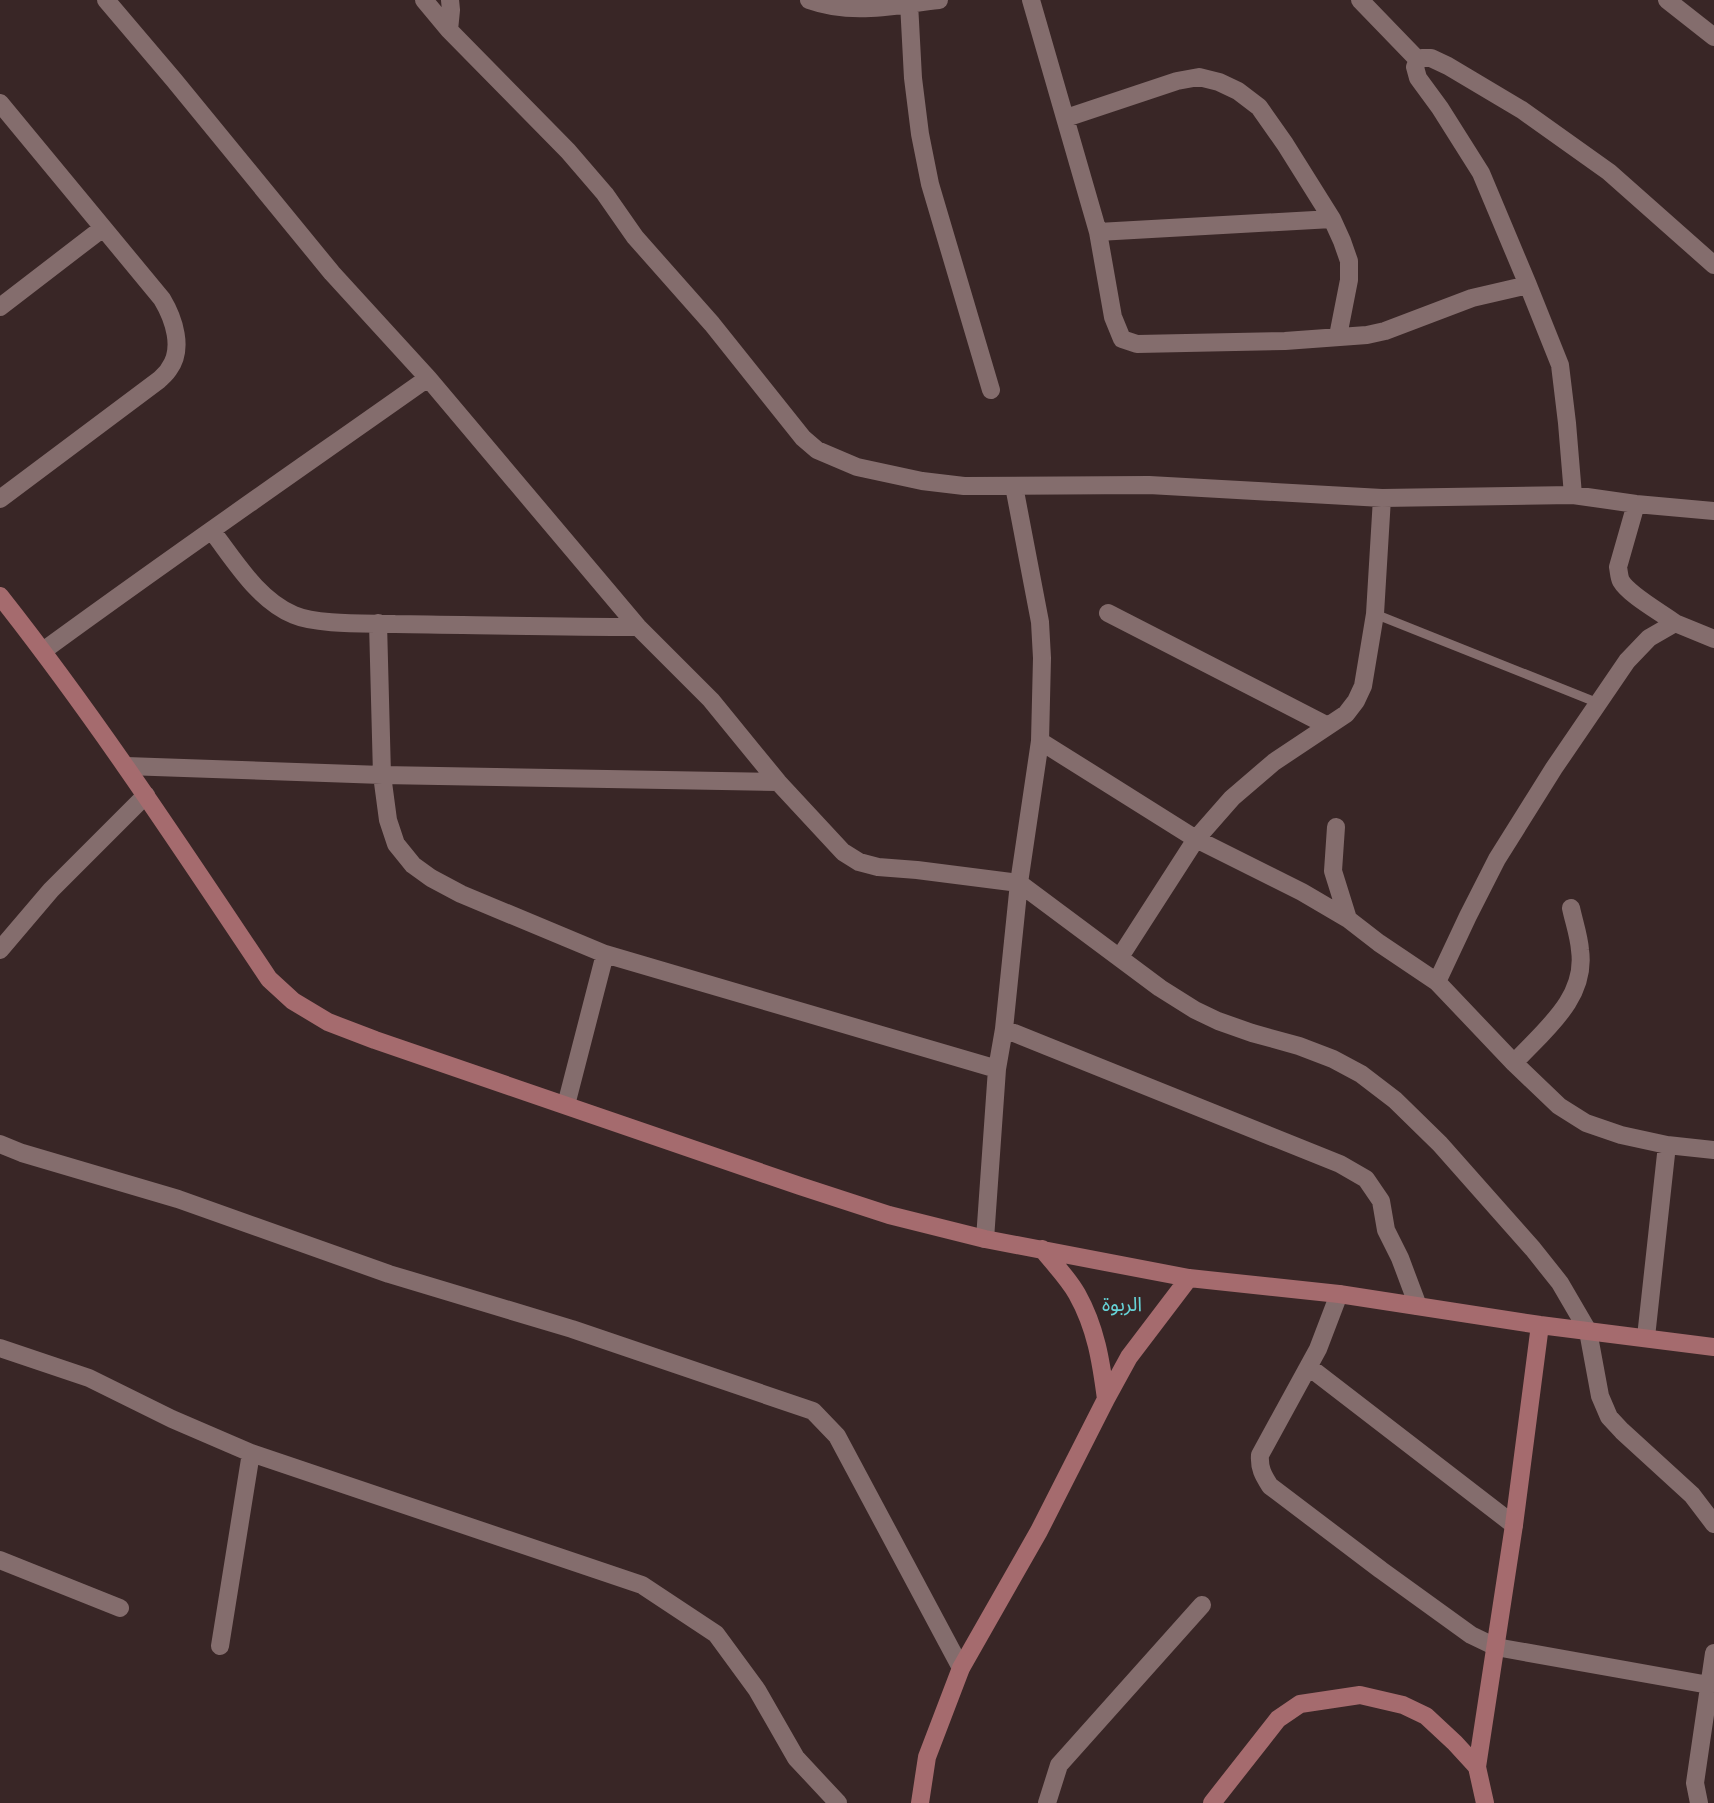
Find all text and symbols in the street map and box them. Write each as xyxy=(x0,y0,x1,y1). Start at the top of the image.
district label: الربوة xyxy=(1102,1292,1142,1316)

